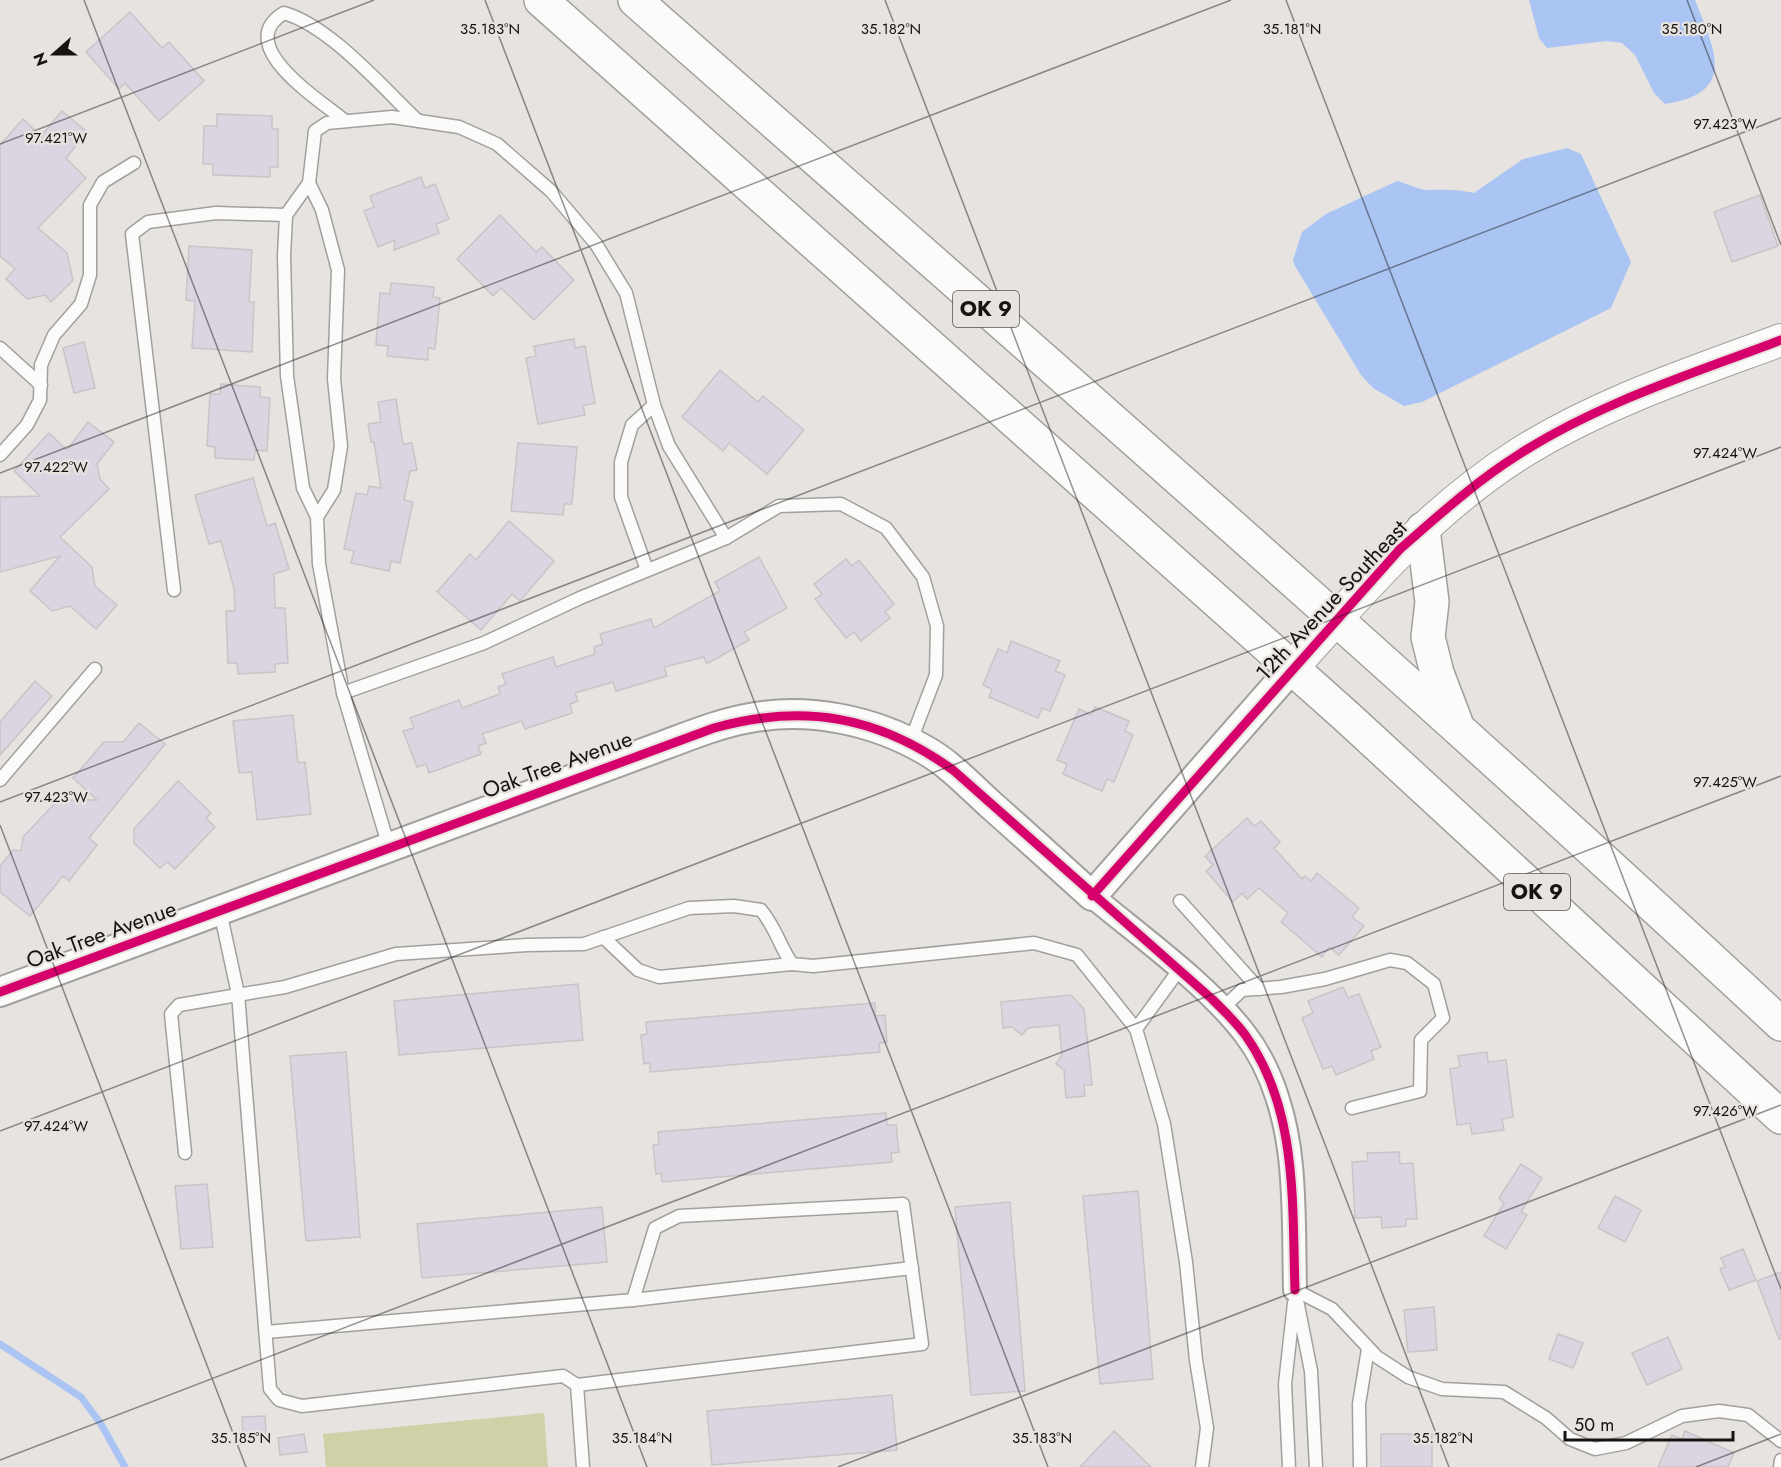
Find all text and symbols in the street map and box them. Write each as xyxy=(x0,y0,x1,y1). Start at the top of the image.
text: 35.183°N xyxy=(460,18,520,40)
text: 35.182°N xyxy=(861,18,921,40)
text: 35.181°N xyxy=(1263,18,1321,40)
text: 35.180°N xyxy=(1662,18,1722,40)
north arrow xyxy=(24,24,84,84)
text: N xyxy=(27,49,53,69)
text: 97.423°W xyxy=(1693,113,1757,135)
text: 97.421°W xyxy=(25,127,87,149)
road number: OK 9 xyxy=(953,291,1019,327)
text: 97.424°W xyxy=(1693,442,1757,464)
text: 97.422°W xyxy=(24,456,88,478)
street label: 12th Avenue Southeast xyxy=(1248,512,1415,688)
street label: Oak Tree Avenue xyxy=(477,722,637,806)
text: 97.425°W xyxy=(1693,771,1757,793)
text: 97.423°W xyxy=(24,786,88,808)
road number: OK 9 xyxy=(1504,874,1570,910)
street label: Oak Tree Avenue xyxy=(21,892,181,976)
text: 97.426°W xyxy=(1693,1100,1757,1122)
text: 97.424°W xyxy=(24,1115,88,1137)
scale bar xyxy=(1565,1404,1733,1442)
text: 50 m xyxy=(1574,1412,1614,1438)
text: 35.185°N xyxy=(211,1427,271,1449)
text: 35.184°N xyxy=(612,1427,672,1449)
text: 35.183°N xyxy=(1012,1427,1072,1449)
text: 35.182°N xyxy=(1413,1427,1473,1449)

